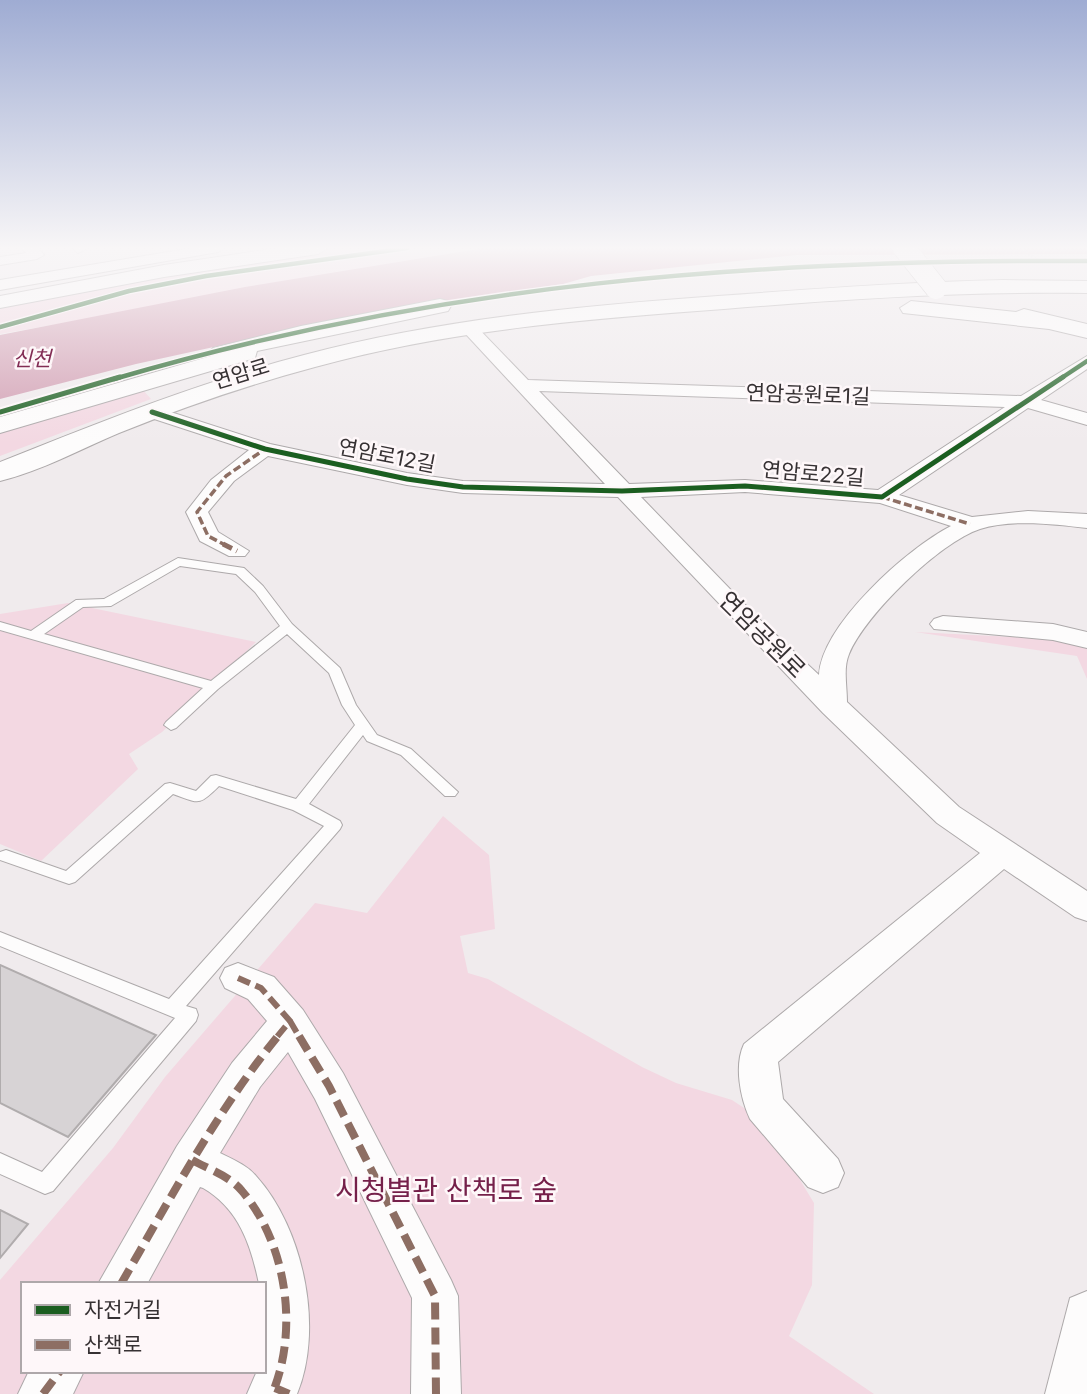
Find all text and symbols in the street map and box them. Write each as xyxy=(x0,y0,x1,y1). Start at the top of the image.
water label: 신천 xyxy=(13,346,54,371)
street label: 연암로 xyxy=(209,353,272,394)
street label: 연암공원로1길 xyxy=(745,380,871,409)
street label: 연암로12길 xyxy=(336,434,438,477)
street label: 연암로22길 xyxy=(761,457,865,490)
street label: 연암공원로 xyxy=(713,585,812,684)
park label: 시청별관 산책로 숲 xyxy=(335,1173,557,1207)
legend xyxy=(21,1282,266,1373)
text: 자전거길 xyxy=(84,1297,161,1322)
text: 산책로 xyxy=(84,1332,142,1357)

